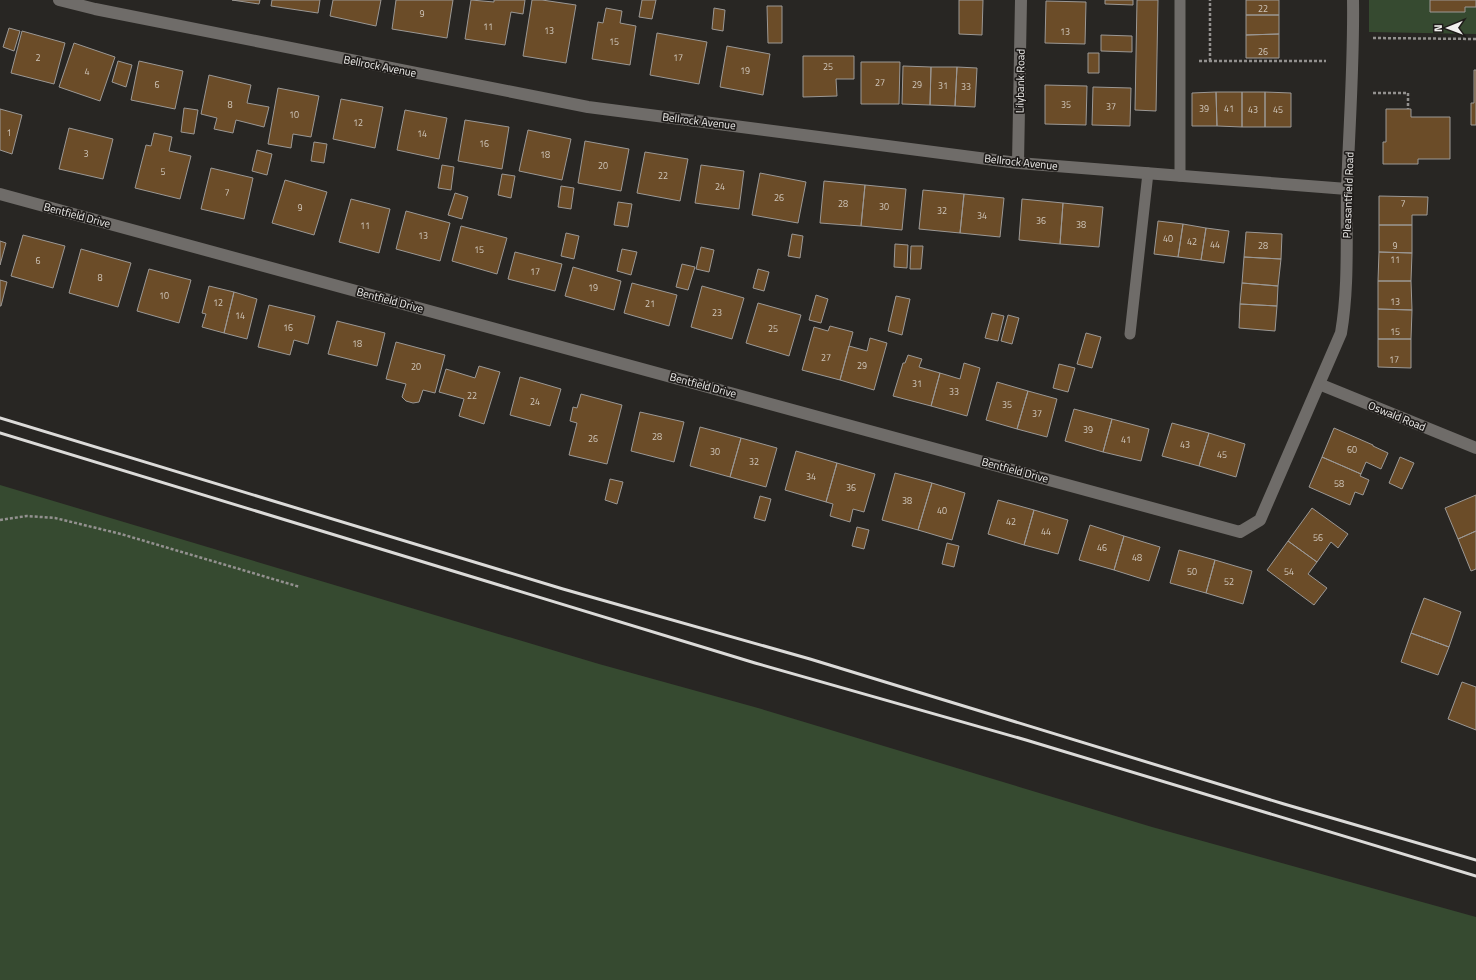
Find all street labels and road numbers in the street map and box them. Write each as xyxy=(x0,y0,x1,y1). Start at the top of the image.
street label: Lilybank Road xyxy=(1011,49,1029,113)
street label: Bellrock Avenue xyxy=(342,51,418,81)
street label: Bellrock Avenue xyxy=(661,109,737,133)
street label: Bellrock Avenue xyxy=(983,150,1059,174)
street label: Pleasantfield Road xyxy=(1338,151,1358,239)
street label: Bentfield Drive xyxy=(42,198,113,232)
street label: Bentfield Drive xyxy=(355,283,426,317)
street label: Bentfield Drive xyxy=(668,368,739,402)
street label: Oswald Road xyxy=(1366,397,1428,435)
street label: Bentfield Drive xyxy=(980,453,1051,487)

